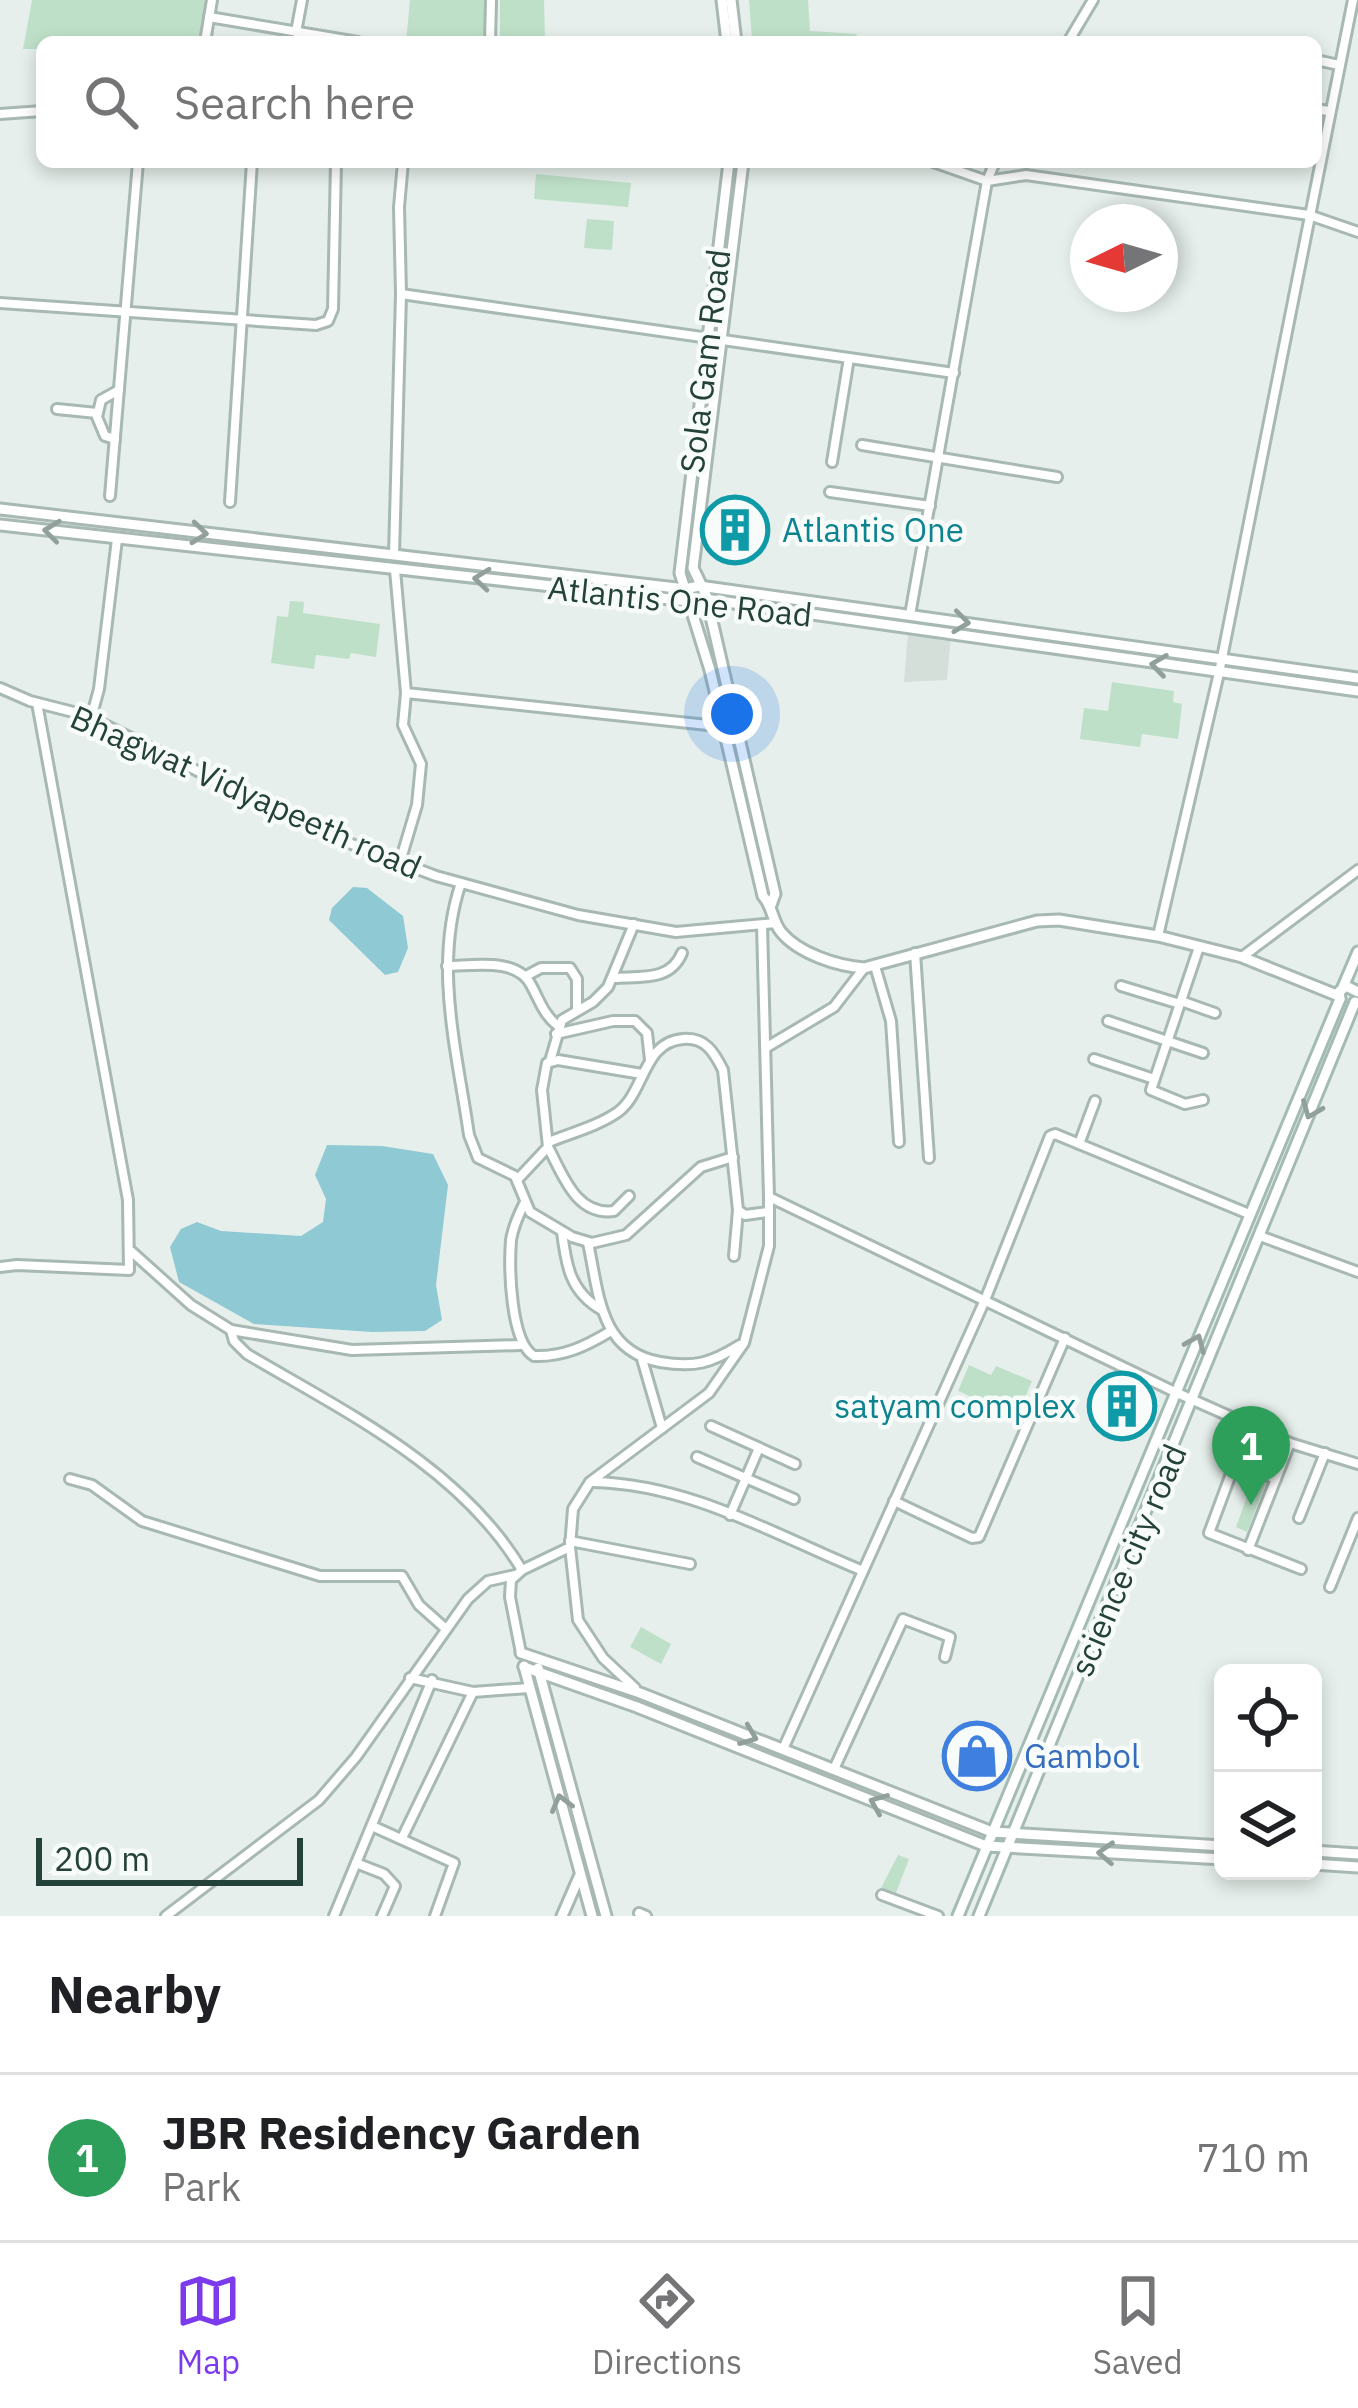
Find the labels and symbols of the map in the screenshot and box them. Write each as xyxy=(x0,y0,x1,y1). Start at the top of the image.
north arrow xyxy=(1070,204,1178,312)
street label: Sola Gam Road xyxy=(669,247,740,475)
building icon: Atlantis One xyxy=(700,495,770,565)
place label: Atlantis One xyxy=(782,508,964,551)
one-way arrow xyxy=(42,519,62,545)
one-way arrow xyxy=(189,520,209,546)
street label: Atlantis One Road xyxy=(546,565,814,636)
one-way arrow xyxy=(472,567,491,592)
one-way arrow xyxy=(952,608,971,634)
one-way arrow xyxy=(1149,652,1169,678)
your location xyxy=(702,684,762,744)
street label: Bhagwat Vidyapeeth road xyxy=(64,695,428,888)
one-way arrow xyxy=(1301,1099,1325,1120)
one-way arrow xyxy=(1182,1333,1206,1354)
building icon: satyam complex xyxy=(1087,1371,1157,1441)
place label: satyam complex xyxy=(834,1384,1076,1427)
pin: 1 xyxy=(1212,1406,1290,1505)
street label: science city road xyxy=(1059,1437,1196,1682)
shop icon: Gambol xyxy=(942,1721,1012,1791)
one-way arrow xyxy=(737,1722,758,1746)
place label: Gambol xyxy=(1024,1734,1140,1777)
one-way arrow xyxy=(550,1793,575,1814)
one-way arrow xyxy=(868,1793,889,1817)
scale bar xyxy=(36,1832,303,1885)
one-way arrow xyxy=(1096,1840,1115,1866)

